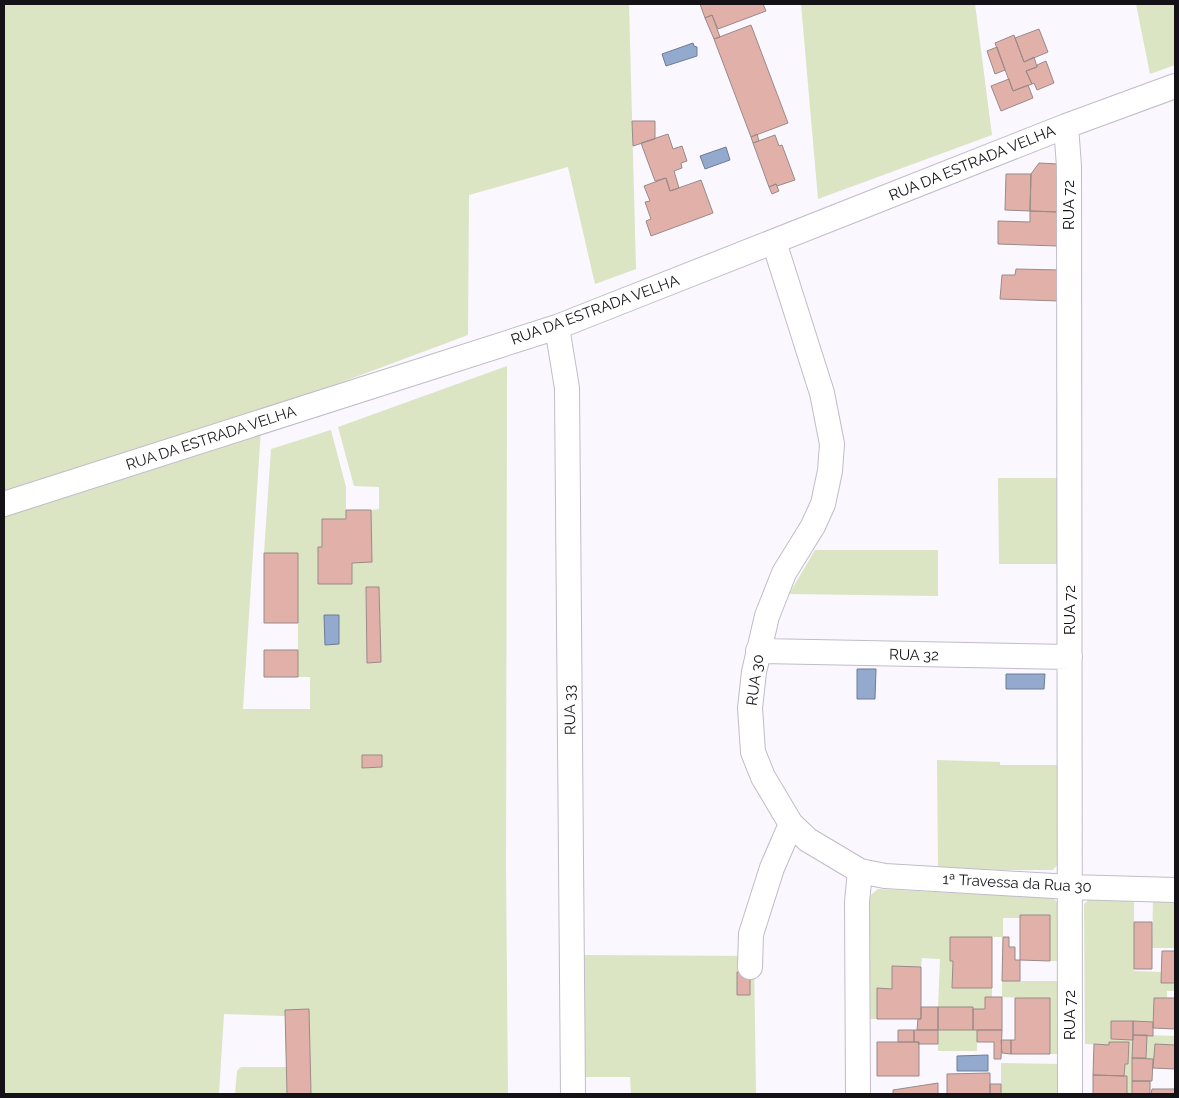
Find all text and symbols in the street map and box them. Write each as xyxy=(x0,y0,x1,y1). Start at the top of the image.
street label: RUA DA ESTRADA VELHA xyxy=(886,121,1058,205)
street label: RUA 72 xyxy=(1060,180,1078,230)
street label: RUA DA ESTRADA VELHA xyxy=(508,271,682,349)
street label: RUA DA ESTRADA VELHA xyxy=(124,402,298,474)
street label: RUA 72 xyxy=(1061,585,1079,635)
street label: RUA 32 xyxy=(889,646,939,664)
street label: RUA 30 xyxy=(743,653,767,707)
street label: RUA 33 xyxy=(561,685,579,735)
street label: 1ª Travessa da Rua 30 xyxy=(942,870,1092,896)
street label: RUA 72 xyxy=(1061,990,1079,1040)

